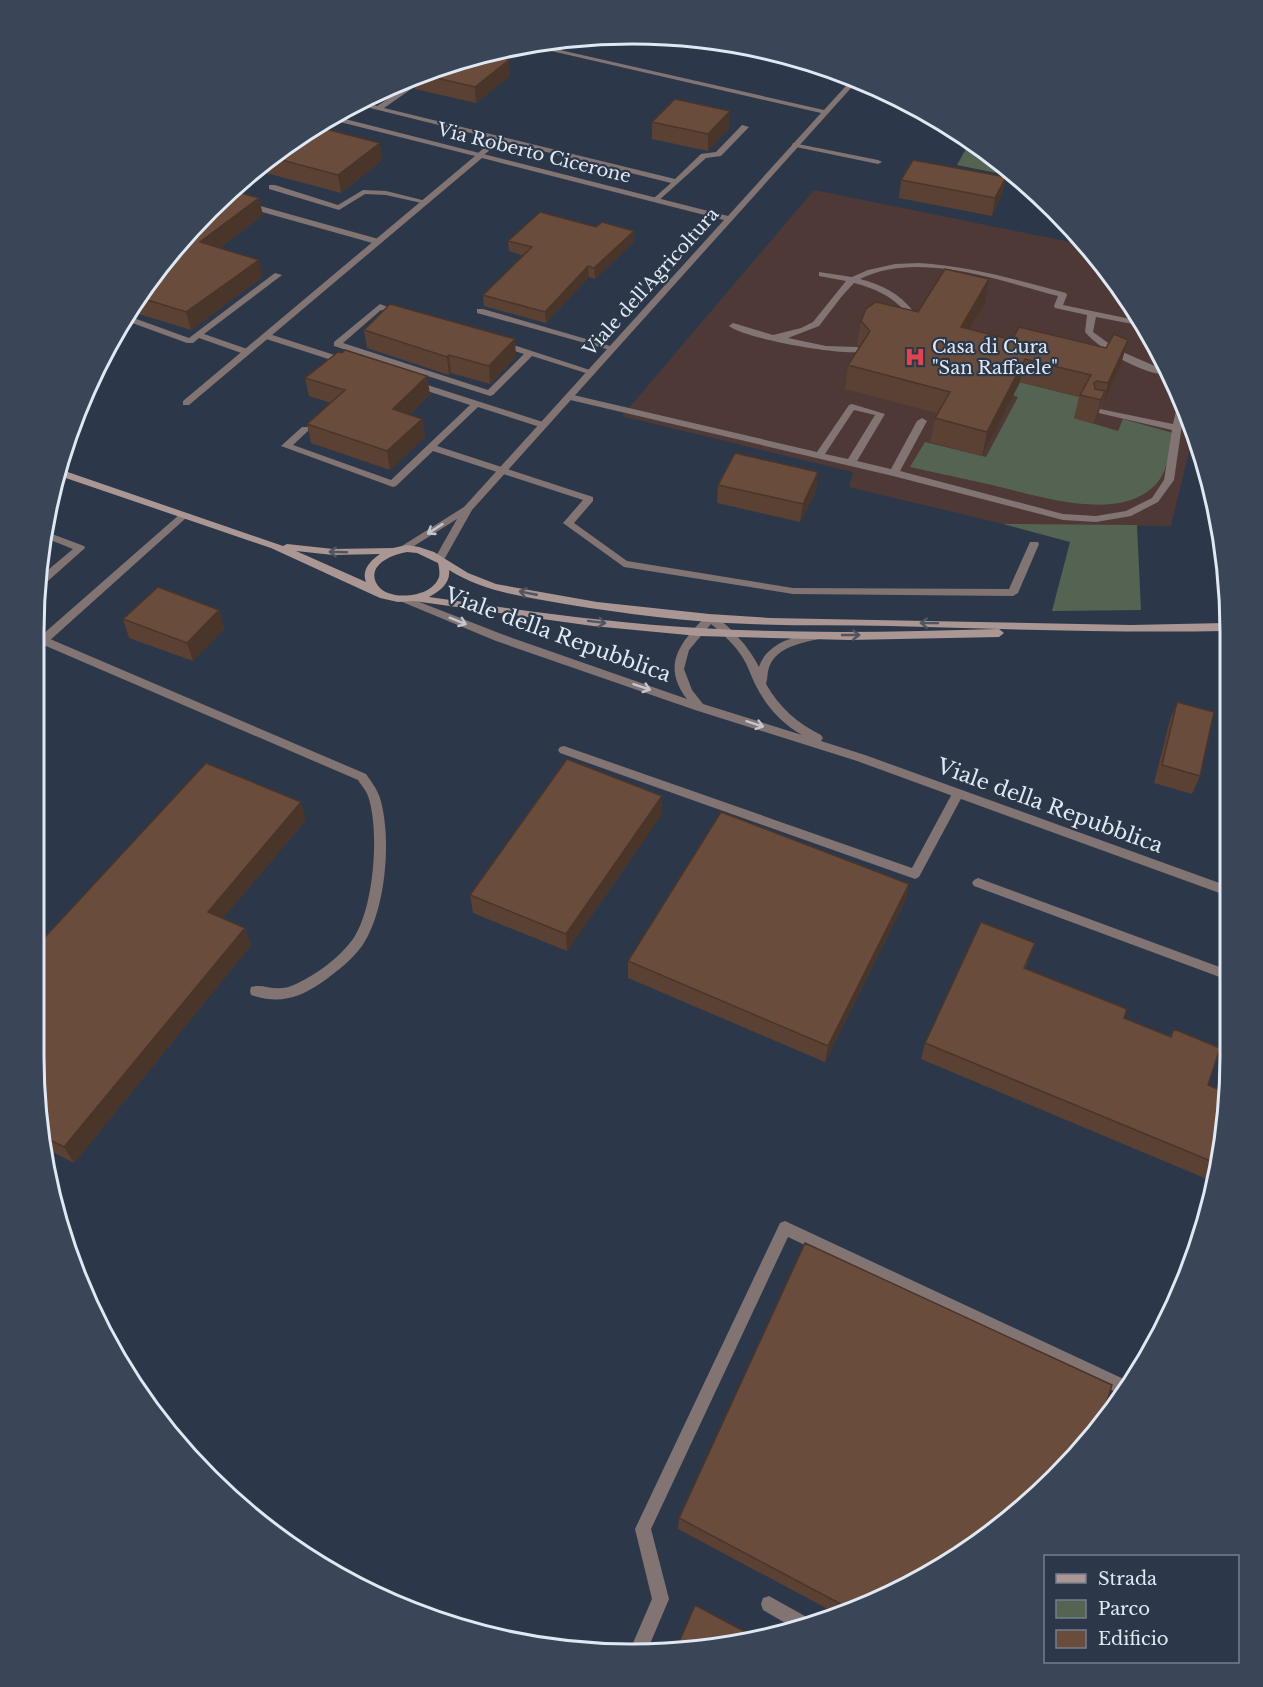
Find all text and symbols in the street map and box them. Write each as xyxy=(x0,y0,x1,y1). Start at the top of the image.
street label: Via Roberto Cicerone xyxy=(434,118,633,188)
street label: Viale dell'Agricoltura xyxy=(578,203,724,362)
place label: Casa di Cura "San Raffaele" xyxy=(932,336,1058,379)
hospital icon: Casa di Cura "San Raffaele" xyxy=(903,345,927,369)
one-way arrow xyxy=(427,523,444,535)
one-way arrow xyxy=(328,546,348,557)
street label: Viale della Repubblica xyxy=(441,582,675,688)
one-way arrow xyxy=(519,587,538,598)
one-way arrow xyxy=(449,616,467,627)
one-way arrow xyxy=(587,617,606,628)
one-way arrow xyxy=(919,618,939,629)
one-way arrow xyxy=(840,629,860,641)
one-way arrow xyxy=(632,682,651,693)
one-way arrow xyxy=(745,720,764,731)
street label: Viale della Repubblica xyxy=(933,753,1167,859)
legend xyxy=(1044,1555,1239,1663)
text: Strada xyxy=(1098,1568,1157,1590)
text: Parco xyxy=(1098,1598,1150,1620)
text: Edificio xyxy=(1098,1628,1169,1650)

